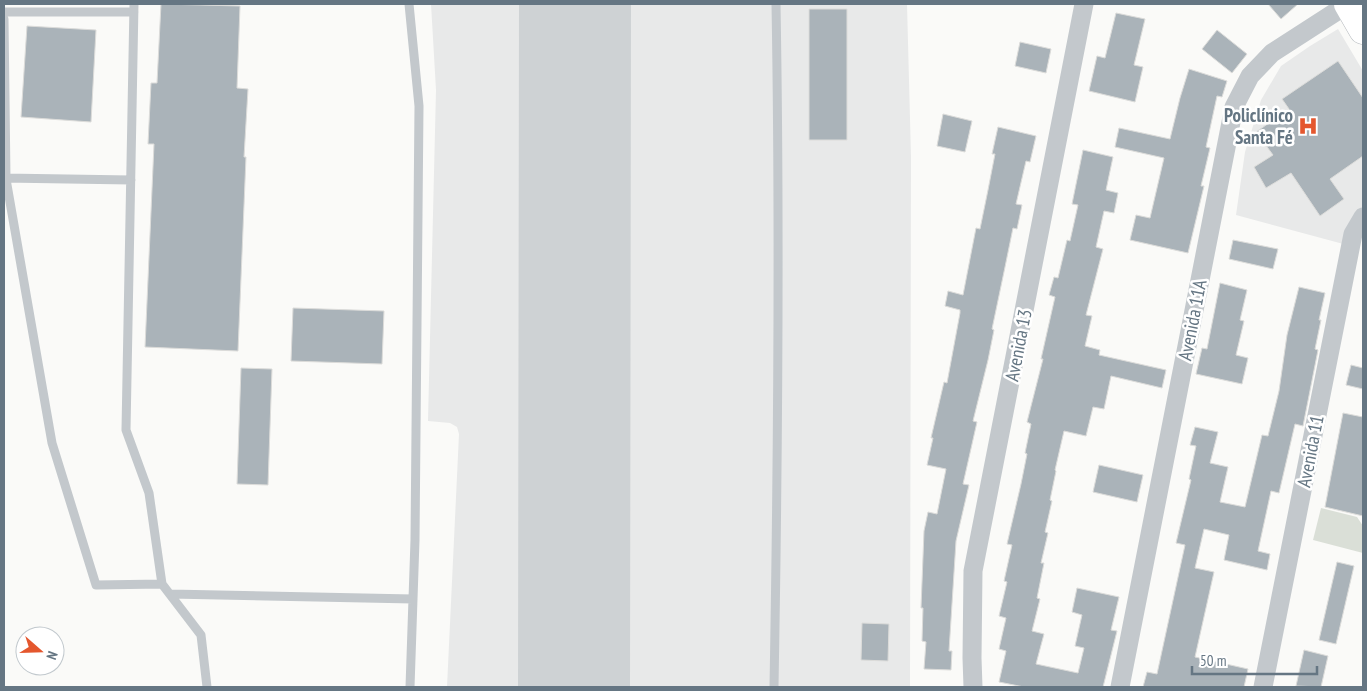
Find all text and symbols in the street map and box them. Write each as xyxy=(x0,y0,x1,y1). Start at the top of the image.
place label: Policlínico Santa Fé xyxy=(1224,103,1293,149)
hospital icon: Policlínico Santa Fé xyxy=(1297,115,1319,137)
street label: Avenida 11A xyxy=(1172,277,1212,363)
street label: Avenida 13 xyxy=(999,307,1037,383)
street label: Avenida 11 xyxy=(1291,413,1329,489)
north arrow xyxy=(15,626,65,676)
scale bar xyxy=(1192,644,1317,676)
text: N xyxy=(42,649,62,662)
text: 50 m xyxy=(1200,651,1226,670)

